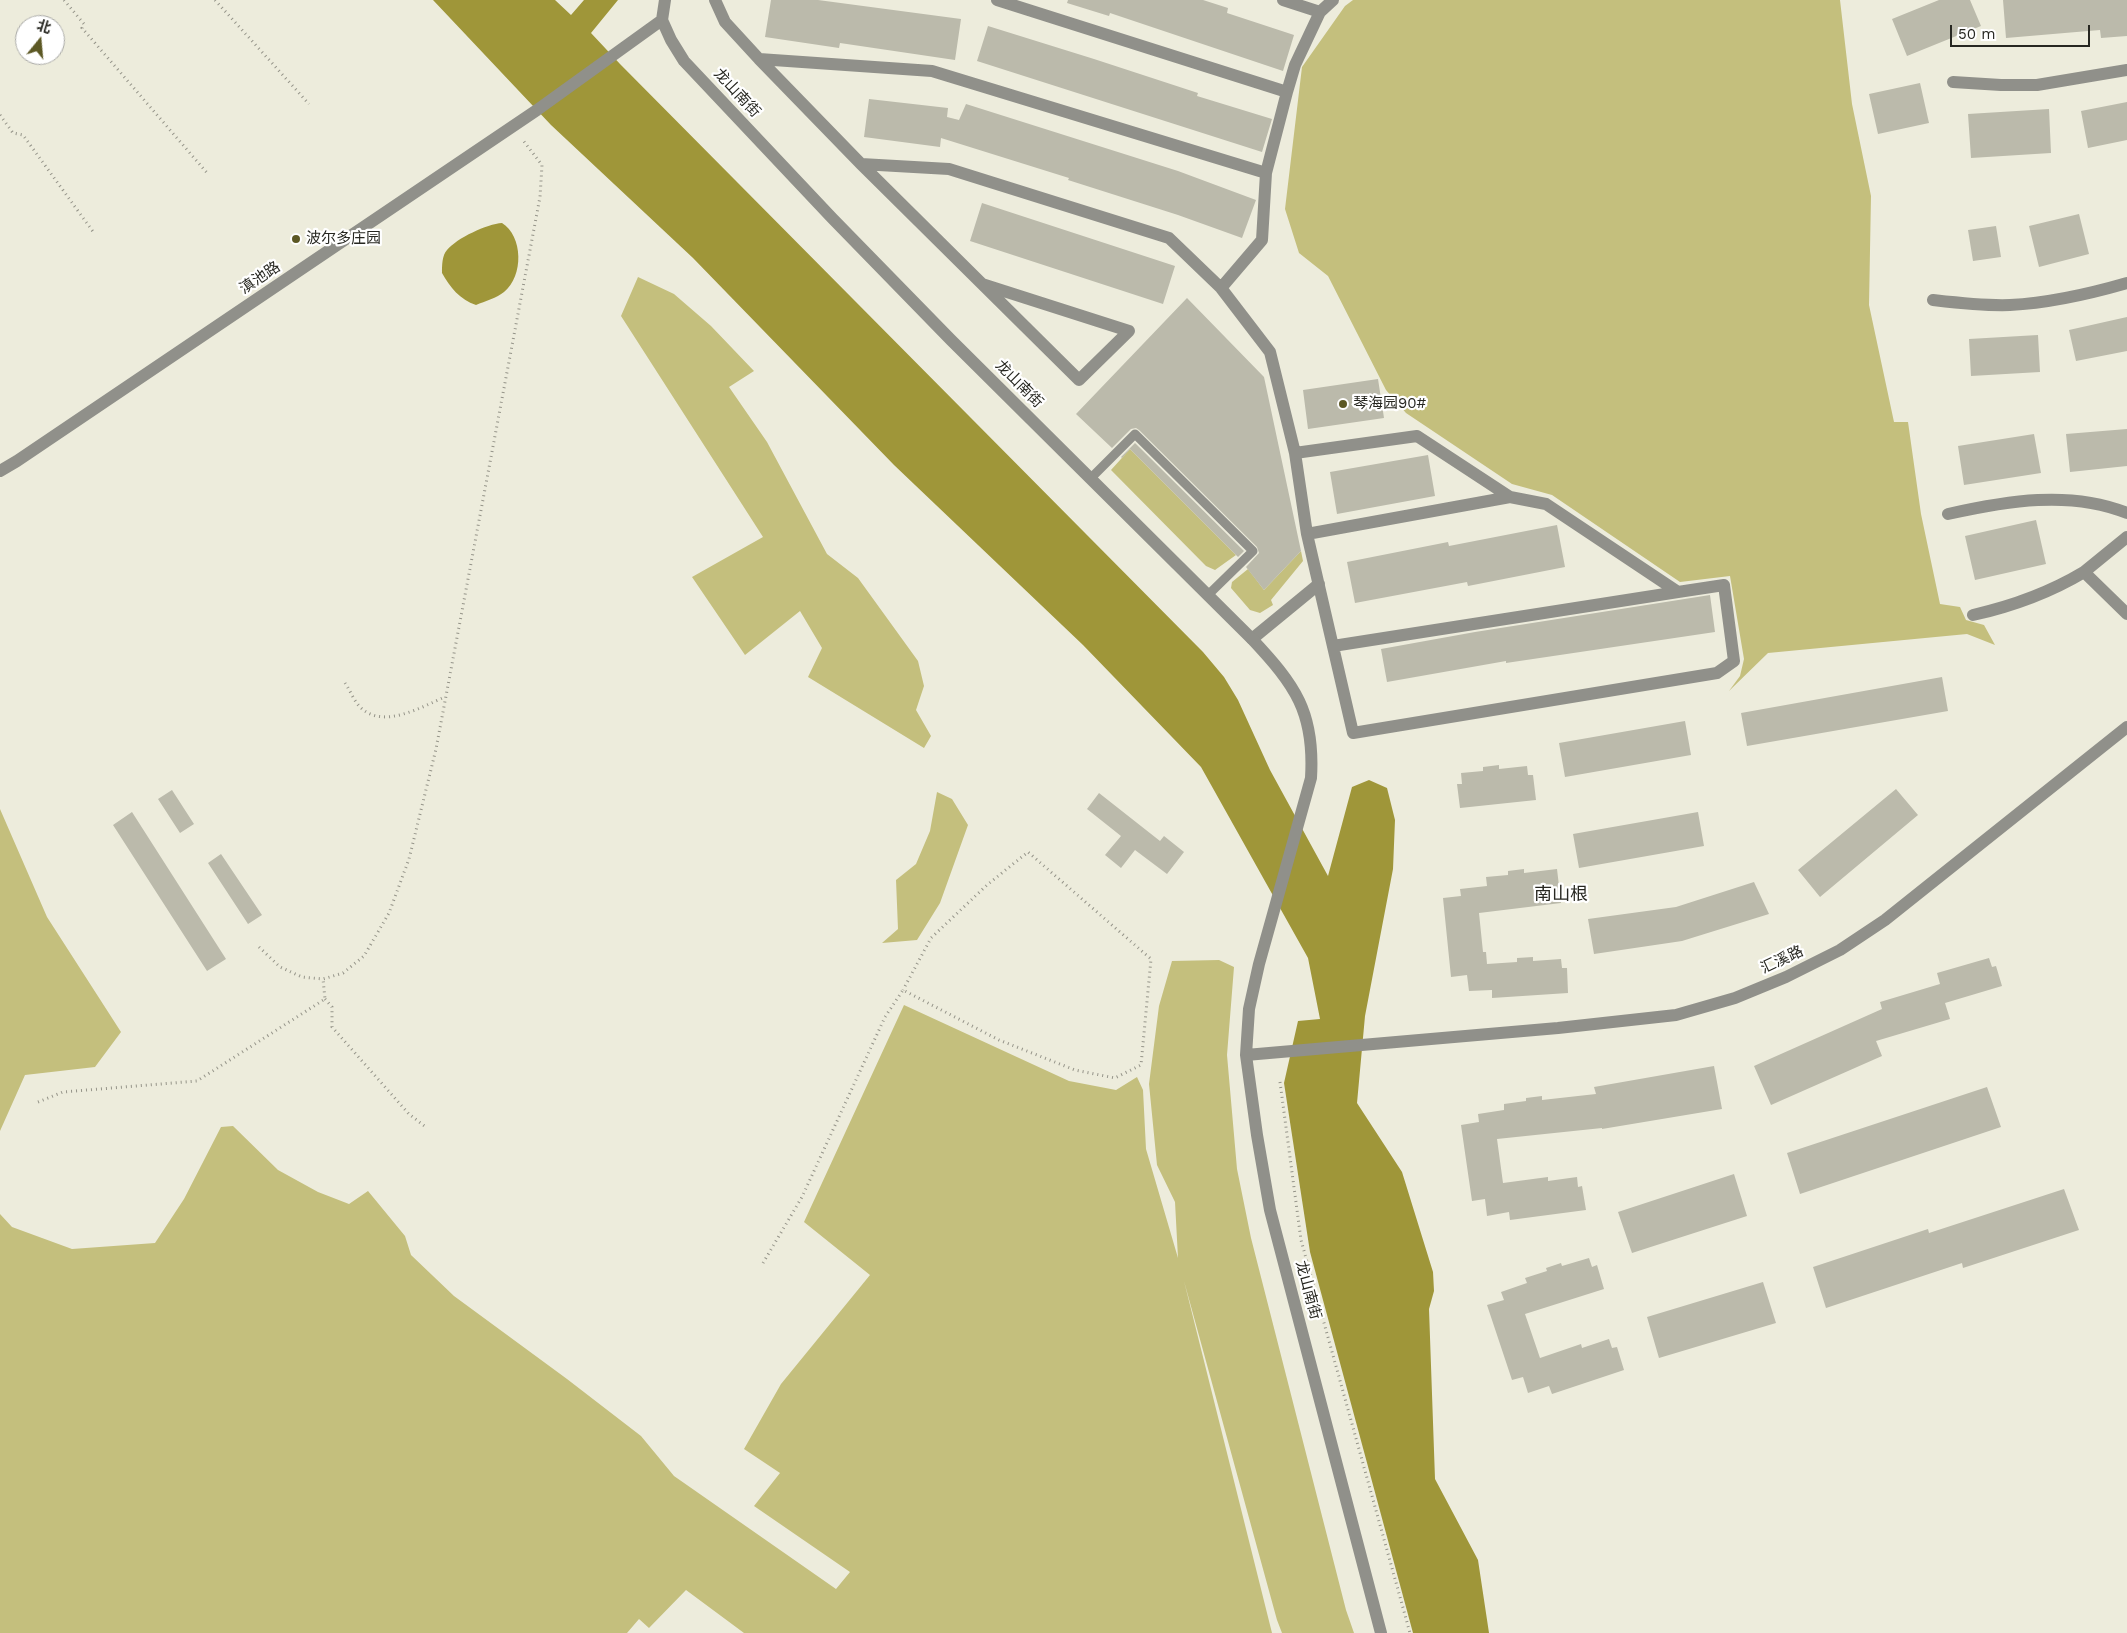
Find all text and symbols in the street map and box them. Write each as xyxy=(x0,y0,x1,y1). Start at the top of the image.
north arrow xyxy=(15,15,65,65)
scale bar xyxy=(1952,15,2092,47)
text: 北 xyxy=(35,17,53,36)
text: 50 m xyxy=(1958,25,1995,43)
street label: 龙山南街 xyxy=(710,65,764,121)
place label: 波尔多庄园 xyxy=(306,230,381,248)
marker: 波尔多庄园 xyxy=(290,233,302,245)
street label: 滇池路 xyxy=(236,258,284,298)
street label: 龙山南街 xyxy=(991,356,1047,412)
place label: 琴海园90# xyxy=(1353,395,1426,413)
marker: 琴海园90# xyxy=(1337,398,1349,410)
district label: 南山根 xyxy=(1534,884,1588,906)
street label: 汇溪路 xyxy=(1758,942,1806,978)
street label: 龙山南街 xyxy=(1292,1259,1324,1321)

